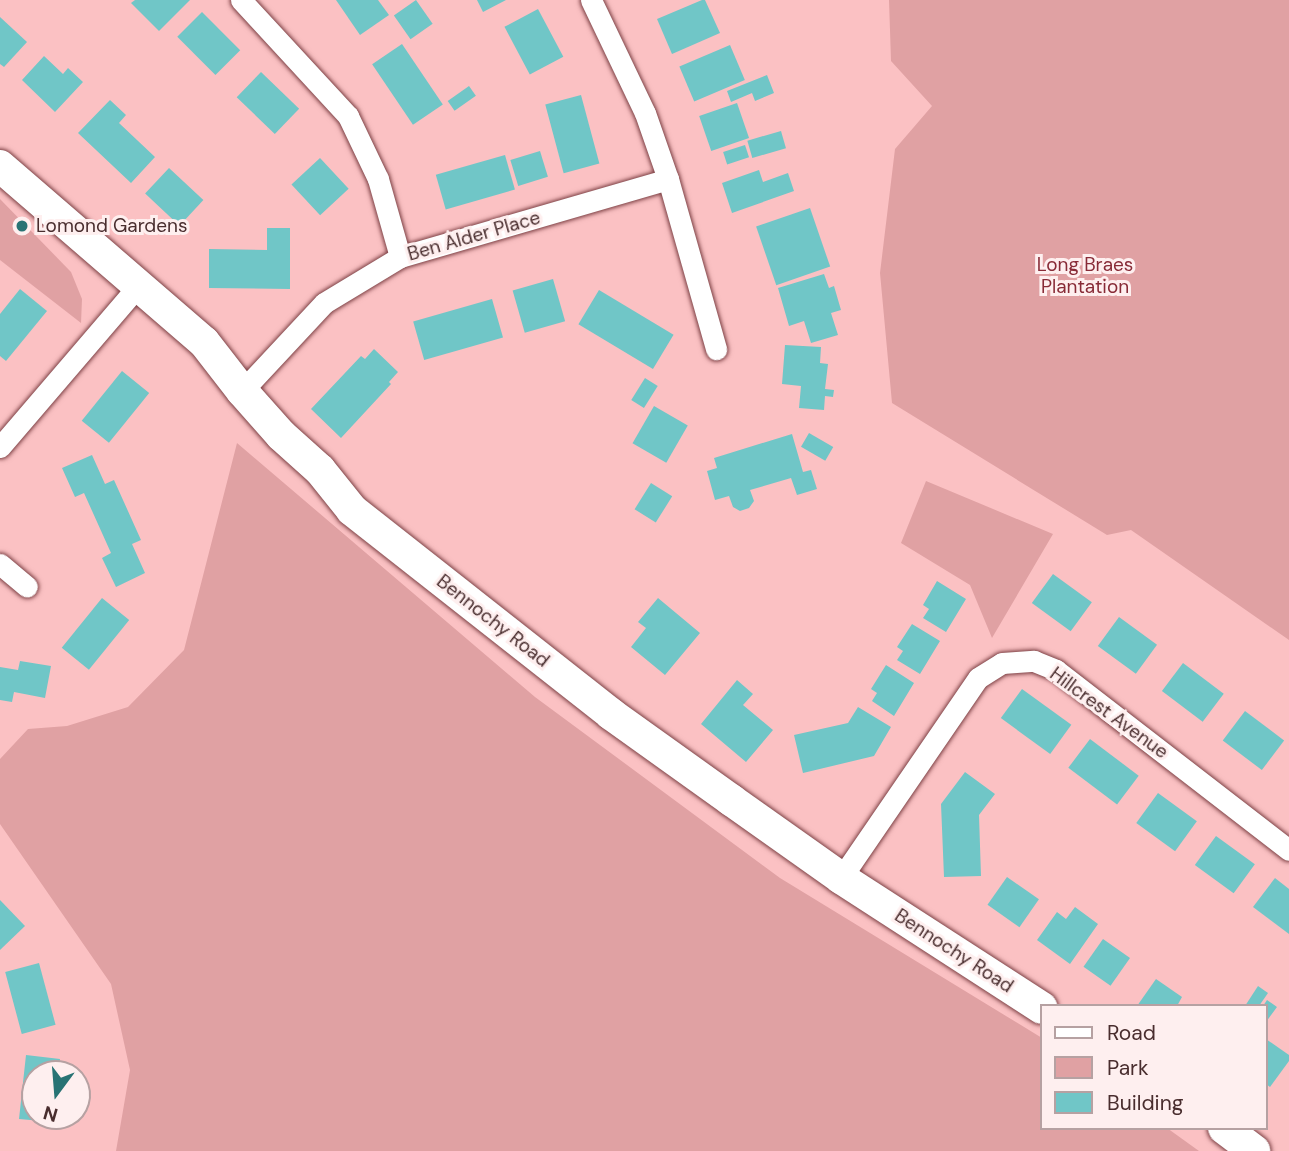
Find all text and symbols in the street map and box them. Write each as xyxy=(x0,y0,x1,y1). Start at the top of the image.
street label: Ben Alder Place xyxy=(405,206,543,266)
place label: Lomond Gardens xyxy=(36,215,188,237)
marker: Lomond Gardens xyxy=(14,218,30,234)
park label: Long Braes Plantation xyxy=(1037,254,1133,298)
street label: Bennochy Road xyxy=(432,570,554,672)
street label: Hillcrest Avenue xyxy=(1045,662,1173,764)
street label: Bennochy Road xyxy=(890,904,1018,998)
legend xyxy=(1040,1004,1268,1130)
text: Road xyxy=(1107,1019,1156,1047)
text: Park xyxy=(1107,1054,1148,1082)
north arrow xyxy=(21,1060,91,1130)
text: Building xyxy=(1107,1089,1183,1117)
text: N xyxy=(41,1100,61,1128)

